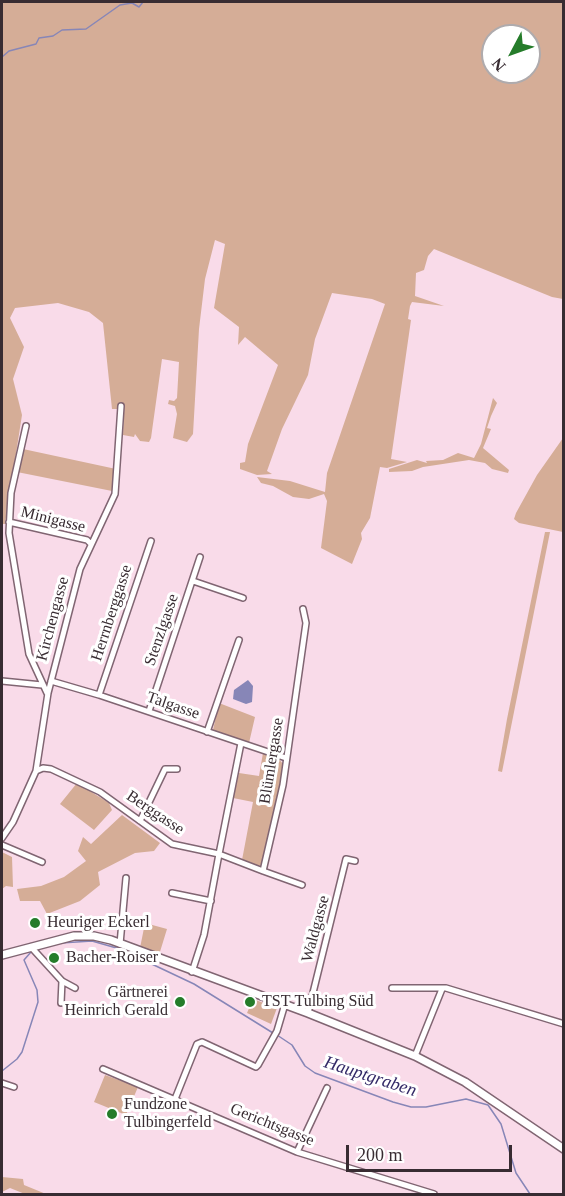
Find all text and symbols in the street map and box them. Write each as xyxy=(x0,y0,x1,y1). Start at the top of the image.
north arrow xyxy=(481,24,541,84)
text: N xyxy=(488,55,509,75)
street label: Minigasse xyxy=(19,503,87,537)
street label: Herrnberggasse xyxy=(87,562,137,664)
street label: Kirchengasse xyxy=(33,575,73,663)
street label: Stenzlgasse xyxy=(141,592,183,668)
street label: Talgasse xyxy=(144,688,202,724)
street label: Blümlergasse xyxy=(256,717,288,805)
street label: Berggasse xyxy=(122,787,188,839)
street label: Waldgasse xyxy=(298,894,334,964)
place label: Heuriger Eckerl xyxy=(47,913,150,933)
marker: Heuriger Eckerl xyxy=(28,916,42,930)
place label: Bacher-Roiser xyxy=(66,948,158,968)
marker: Bacher-Roiser xyxy=(47,951,61,965)
place label: Gärtnerei Heinrich Gerald xyxy=(64,983,168,1021)
place label: TST Tulbing Süd xyxy=(262,992,373,1012)
marker: Gärtnerei Heinrich Gerald xyxy=(173,995,187,1009)
marker: TST Tulbing Süd xyxy=(243,995,257,1009)
water label: Hauptgraben xyxy=(321,1052,419,1102)
place label: Fundzone Tulbingerfeld xyxy=(124,1095,211,1133)
street label: Gerichtsgasse xyxy=(227,1099,317,1151)
marker: Fundzone Tulbingerfeld xyxy=(105,1107,119,1121)
scale bar xyxy=(349,1133,516,1171)
text: 200 m xyxy=(357,1145,403,1165)

